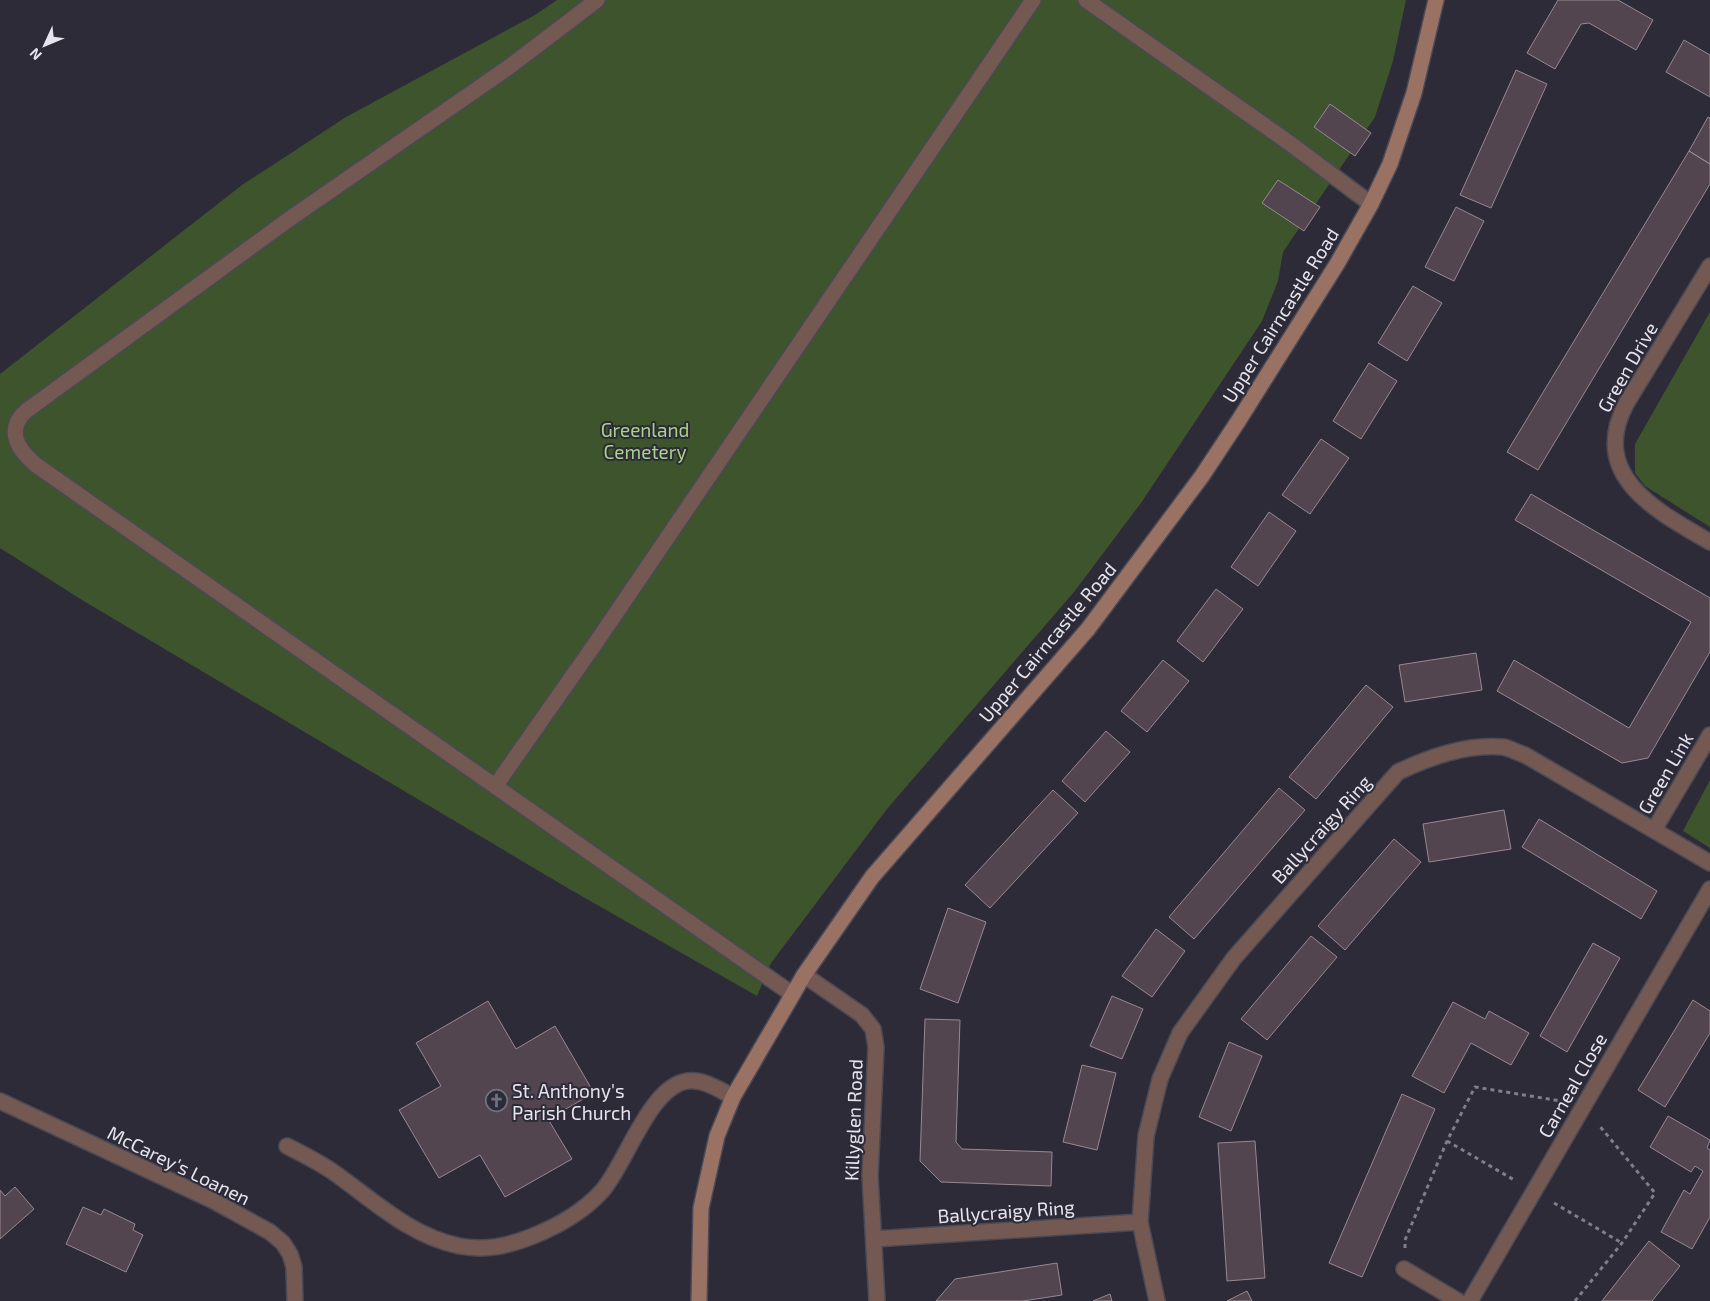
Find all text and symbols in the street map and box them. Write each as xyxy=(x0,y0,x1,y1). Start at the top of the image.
north arrow xyxy=(20,20,70,70)
text: N xyxy=(26,45,45,64)
street label: Upper Cairncastle Road xyxy=(1217,223,1343,407)
street label: Green Drive xyxy=(1592,318,1662,416)
park label: Greenland Cemetery xyxy=(601,418,689,463)
street label: Upper Cairncastle Road xyxy=(973,557,1121,727)
street label: Green Link xyxy=(1632,728,1698,818)
street label: Ballycraigy Ring xyxy=(1266,770,1376,888)
street label: Carneal Close xyxy=(1533,1029,1611,1141)
street label: Killyglen Road xyxy=(839,1059,867,1181)
place label: St. Anthony's Parish Church xyxy=(512,1079,631,1124)
church icon: St. Anthony's Parish Church xyxy=(484,1089,508,1113)
street label: McCarey's Loanen xyxy=(104,1120,254,1210)
street label: Ballycraigy Ring xyxy=(937,1195,1076,1227)

